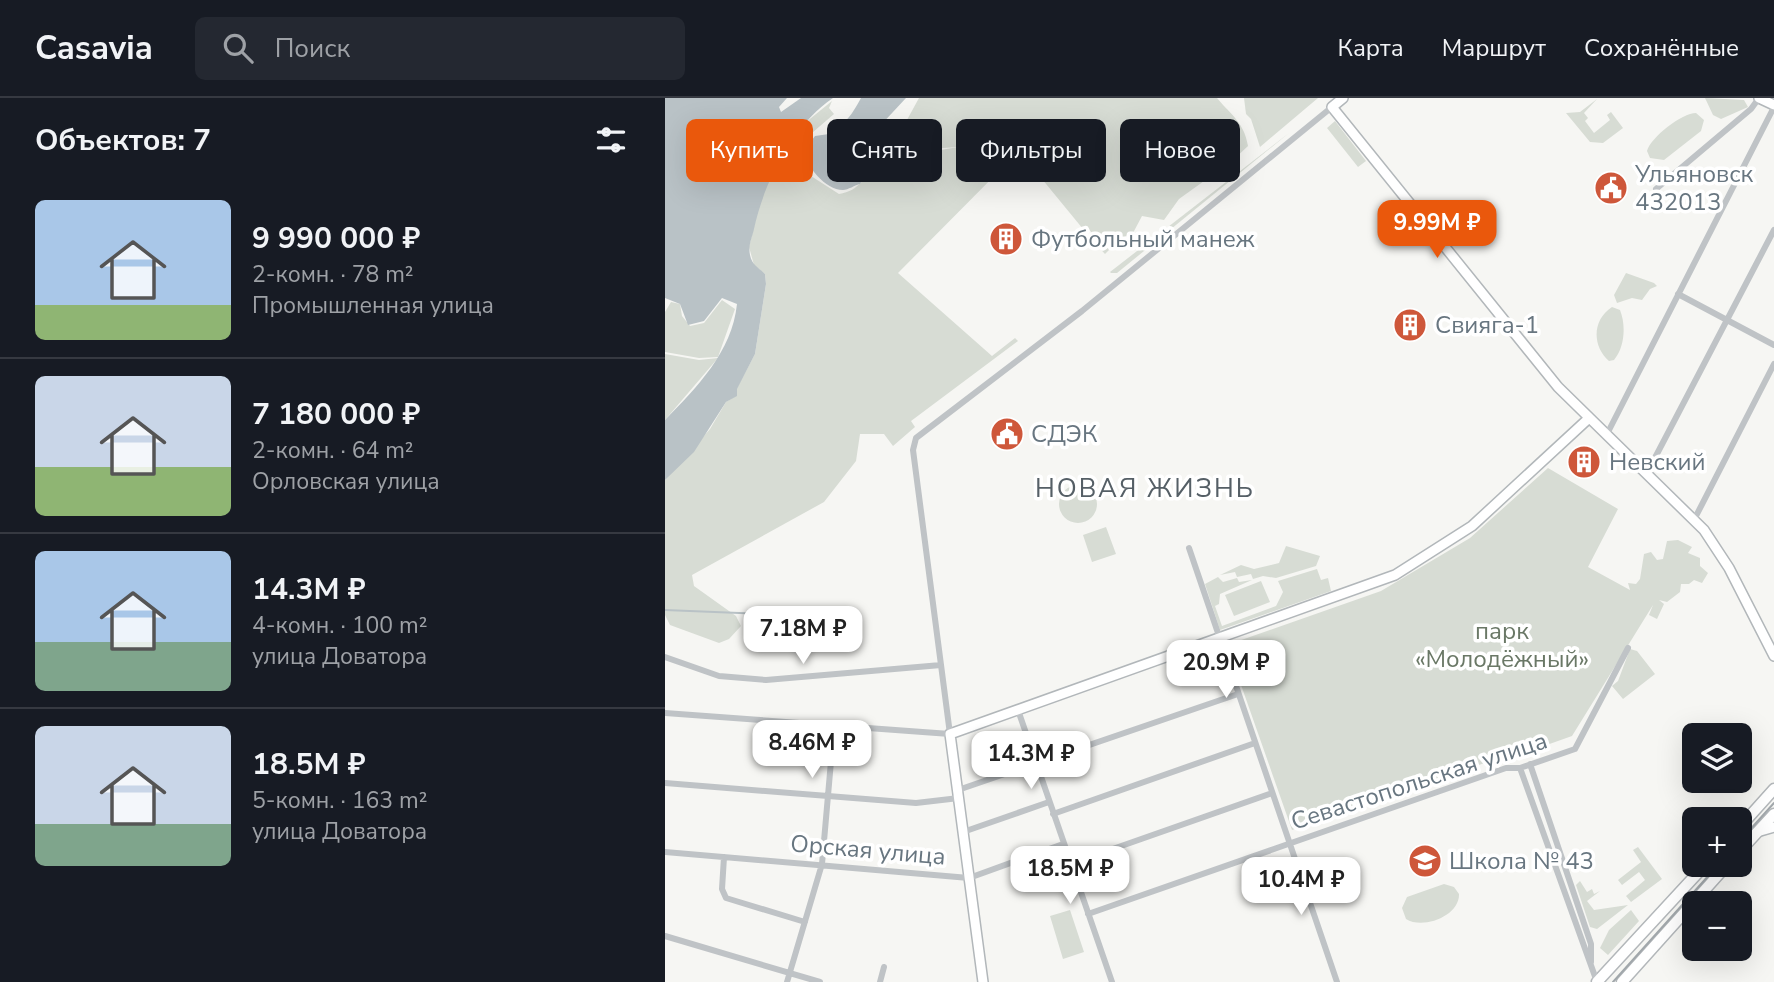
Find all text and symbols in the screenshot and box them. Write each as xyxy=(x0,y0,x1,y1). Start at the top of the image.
search box xyxy=(195,17,685,80)
text: Casavia xyxy=(35,26,153,71)
icon: search xyxy=(219,29,257,67)
text: Поиск xyxy=(275,31,350,66)
text: Карта xyxy=(1338,32,1404,64)
text: Маршрут xyxy=(1442,32,1546,64)
text: Сохранённые xyxy=(1584,32,1739,64)
chip: Купить xyxy=(686,119,813,182)
chip: Снять xyxy=(827,119,942,182)
chip: Фильтры xyxy=(956,119,1106,182)
chip: Новое xyxy=(1120,119,1240,182)
text: Объектов: 7 xyxy=(35,120,211,161)
icon: filters xyxy=(592,121,630,159)
place label: Ульяновск 432013 xyxy=(1634,158,1754,218)
public building icon: Ульяновск 432013 xyxy=(1592,169,1630,207)
pin: 9.99M ₽ xyxy=(1372,200,1502,260)
text: 9.99M ₽ xyxy=(1393,207,1481,238)
text: 9 990 000 ₽ xyxy=(252,218,420,259)
building icon: Футбольный манеж xyxy=(987,220,1025,258)
place label: Футбольный манеж xyxy=(1031,223,1255,255)
icon: home xyxy=(91,228,175,312)
text: 2-комн. · 78 m² xyxy=(252,259,414,290)
text: Промышленная улица xyxy=(252,290,494,321)
building icon: Свияга-1 xyxy=(1391,306,1429,344)
place label: Свияга-1 xyxy=(1435,309,1539,341)
text: 7 180 000 ₽ xyxy=(252,394,420,435)
icon: home xyxy=(91,404,175,488)
public building icon: СДЭК xyxy=(988,415,1026,453)
place label: СДЭК xyxy=(1031,418,1098,450)
text: 2-комн. · 64 m² xyxy=(252,435,414,466)
building icon: Невский xyxy=(1565,443,1603,481)
place label: Невский xyxy=(1609,446,1705,478)
text: Орловская улица xyxy=(252,466,440,497)
district label: НОВАЯ ЖИЗНЬ xyxy=(1035,471,1255,506)
text: 14.3M ₽ xyxy=(252,569,366,610)
icon: home xyxy=(91,579,175,663)
pin: 7.18M ₽ xyxy=(738,606,868,666)
text: 4-комн. · 100 m² xyxy=(252,610,427,641)
text: 7.18M ₽ xyxy=(759,613,847,644)
park label: парк «Молодёжный» xyxy=(1415,615,1589,675)
pin: 20.9M ₽ xyxy=(1161,640,1291,700)
text: улица Доватора xyxy=(252,641,427,672)
text: 20.9M ₽ xyxy=(1182,647,1270,678)
pin: 8.46M ₽ xyxy=(747,720,877,780)
map controls xyxy=(1682,723,1752,961)
button: layers xyxy=(1682,723,1752,793)
street label: Севастопольская улица xyxy=(1287,724,1551,838)
text: 8.46M ₽ xyxy=(768,727,856,758)
pin: 14.3M ₽ xyxy=(966,732,1096,791)
text: 14.3M ₽ xyxy=(987,738,1075,769)
text: 18.5M ₽ xyxy=(252,744,366,785)
icon: home xyxy=(91,754,175,838)
text: 5-комн. · 163 m² xyxy=(252,785,427,816)
button: + xyxy=(1682,807,1752,877)
text: улица Доватора xyxy=(252,816,427,847)
street label: Орская улица xyxy=(789,827,947,873)
school or university icon: Школа № 43 xyxy=(1406,842,1444,880)
place label: Школа № 43 xyxy=(1449,845,1594,877)
pin: 18.5M ₽ xyxy=(1005,846,1135,906)
text: 18.5M ₽ xyxy=(1026,853,1114,884)
pin: 10.4M ₽ xyxy=(1236,858,1366,917)
text: 10.4M ₽ xyxy=(1257,864,1345,895)
button: − xyxy=(1682,891,1752,961)

